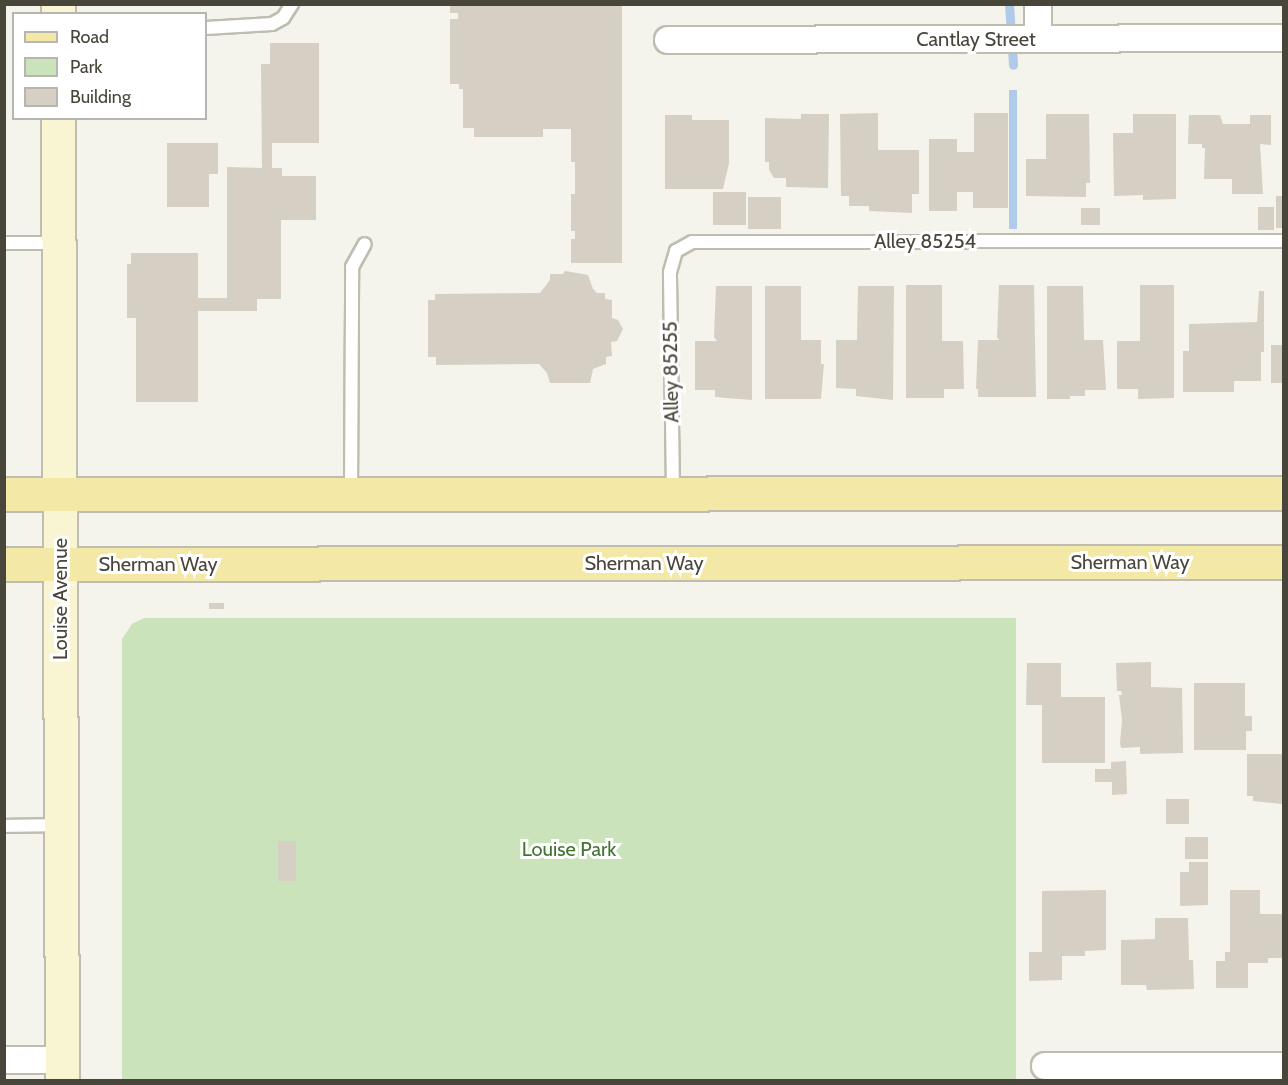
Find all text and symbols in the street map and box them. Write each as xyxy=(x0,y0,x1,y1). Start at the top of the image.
legend xyxy=(12,12,207,120)
text: Road xyxy=(70,26,109,48)
street label: Cantlay Street xyxy=(916,27,1036,51)
text: Park xyxy=(70,56,102,78)
text: Building xyxy=(70,86,131,108)
street label: Alley 85254 xyxy=(874,229,976,253)
street label: Alley 85255 xyxy=(658,321,684,423)
street label: Louise Avenue xyxy=(48,538,72,660)
street label: Sherman Way xyxy=(1070,550,1190,574)
street label: Sherman Way xyxy=(584,551,704,575)
street label: Sherman Way xyxy=(98,552,218,576)
park label: Louise Park xyxy=(522,837,616,861)

